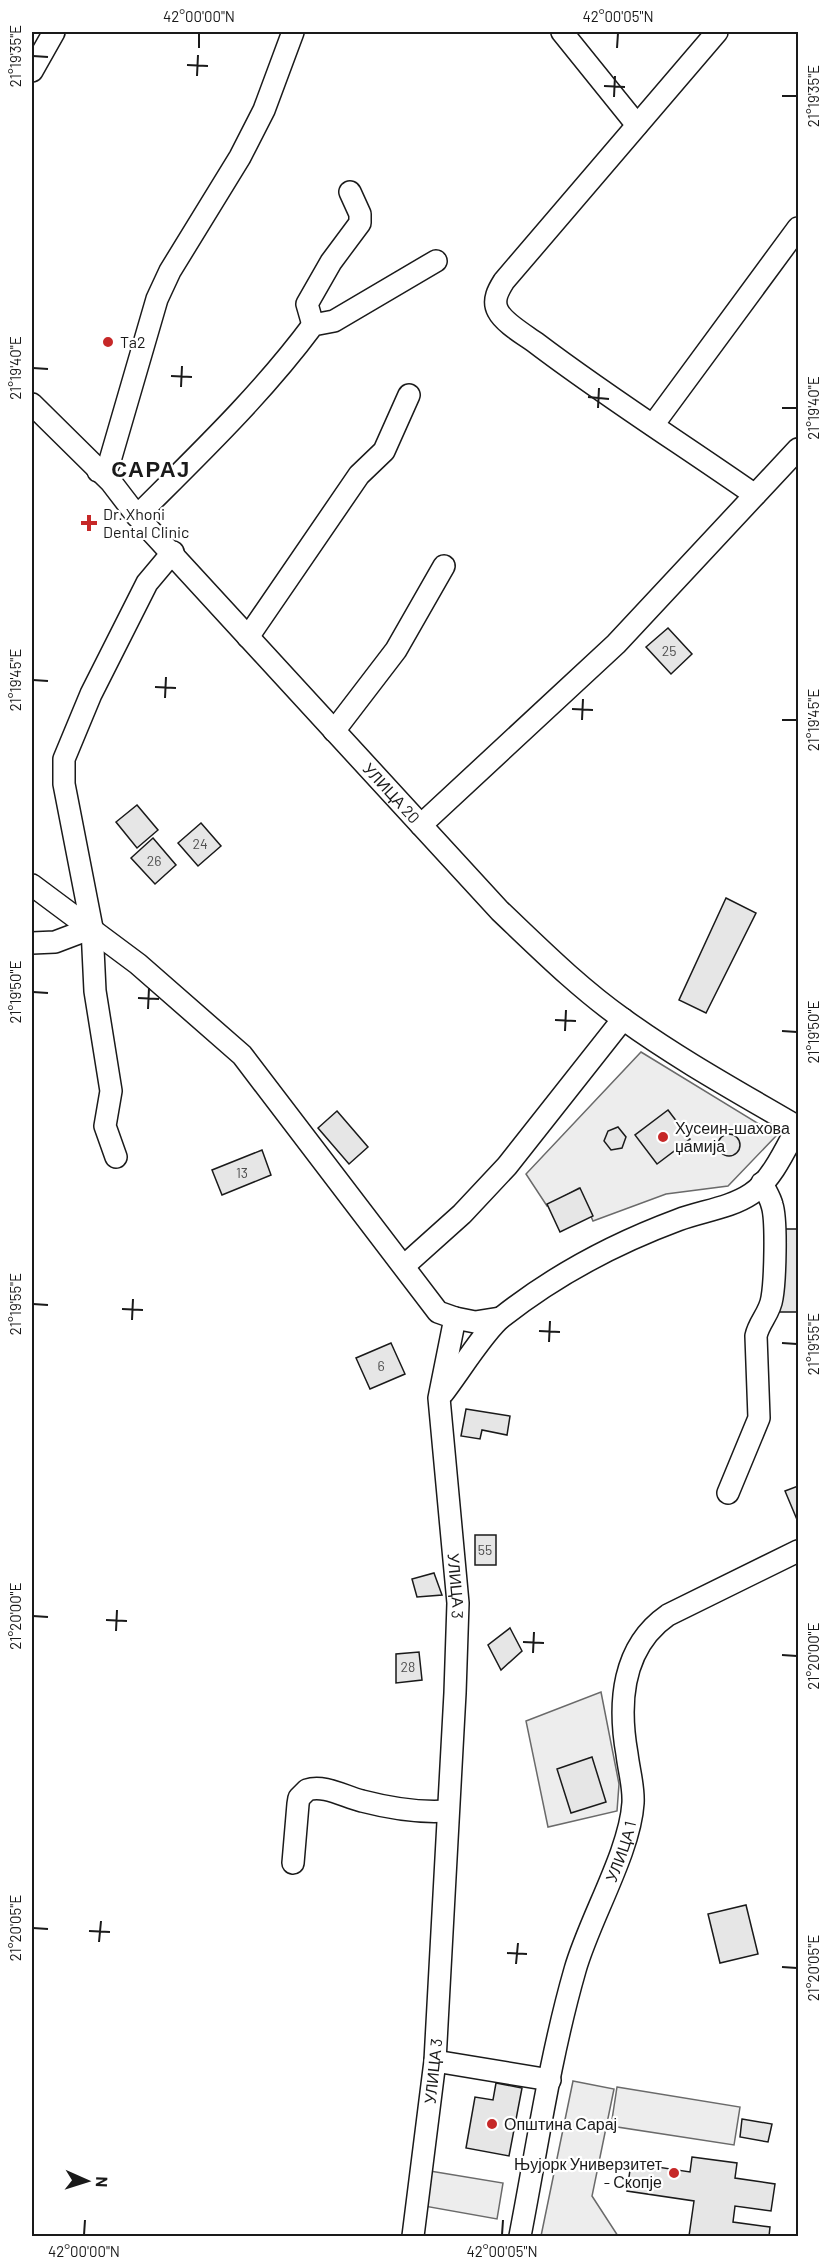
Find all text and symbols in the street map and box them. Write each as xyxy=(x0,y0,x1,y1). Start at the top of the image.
text: 42°00'00"N xyxy=(163,7,235,25)
text: 42°00'05"N xyxy=(582,7,654,25)
text: 21°19'35"E xyxy=(6,25,24,87)
text: 21°19'35"E xyxy=(804,65,822,127)
place label: Ta2 xyxy=(120,332,146,351)
marker: Ta2 xyxy=(101,335,115,349)
text: 21°19'40"E xyxy=(6,336,24,400)
text: 21°19'40"E xyxy=(804,376,822,440)
district label: САРАЈ xyxy=(111,455,191,481)
place label: Dr. Xhoni Dental Clinic xyxy=(103,504,189,541)
marker: Dr. Xhoni Dental Clinic xyxy=(80,514,98,532)
house number: 25 xyxy=(662,642,676,659)
text: 21°19'45"E xyxy=(6,649,24,711)
text: 21°19'45"E xyxy=(804,689,822,751)
street label: УЛИЦА 20 xyxy=(360,759,424,827)
house number: 24 xyxy=(192,835,208,852)
house number: 26 xyxy=(147,852,161,869)
text: 21°19'50"E xyxy=(6,960,24,1024)
text: 21°19'50"E xyxy=(804,1000,822,1064)
place label: Хусеин-шахова џамија xyxy=(675,1118,790,1155)
marker: Хусеин-шахова џамија xyxy=(656,1130,670,1144)
house number: 13 xyxy=(236,1164,248,1181)
text: 21°19'55"E xyxy=(6,1273,24,1335)
text: 21°19'55"E xyxy=(804,1313,822,1375)
house number: 6 xyxy=(377,1357,385,1374)
house number: 55 xyxy=(478,1541,492,1558)
street label: УЛИЦА 3 xyxy=(444,1552,468,1619)
text: 21°20'00"E xyxy=(6,1582,24,1650)
text: 21°20'00"E xyxy=(804,1622,822,1690)
house number: 28 xyxy=(401,1658,415,1675)
street label: УЛИЦА 1 xyxy=(601,1819,639,1884)
text: 21°20'05"E xyxy=(6,1895,24,1961)
text: 21°20'05"E xyxy=(804,1935,822,2001)
street label: УЛИЦА 3 xyxy=(420,2037,445,2105)
place label: Општина Сарај xyxy=(504,2114,617,2133)
marker: Општина Сарај xyxy=(485,2117,499,2131)
north arrow xyxy=(57,2151,117,2211)
place label: Њујорк Универзитет - Скопје xyxy=(514,2154,663,2191)
marker: Њујорк Универзитет - Скопје xyxy=(667,2166,681,2180)
text: N xyxy=(93,2176,112,2188)
text: 42°00'00"N xyxy=(48,2242,120,2260)
text: 42°00'05"N xyxy=(466,2242,538,2260)

